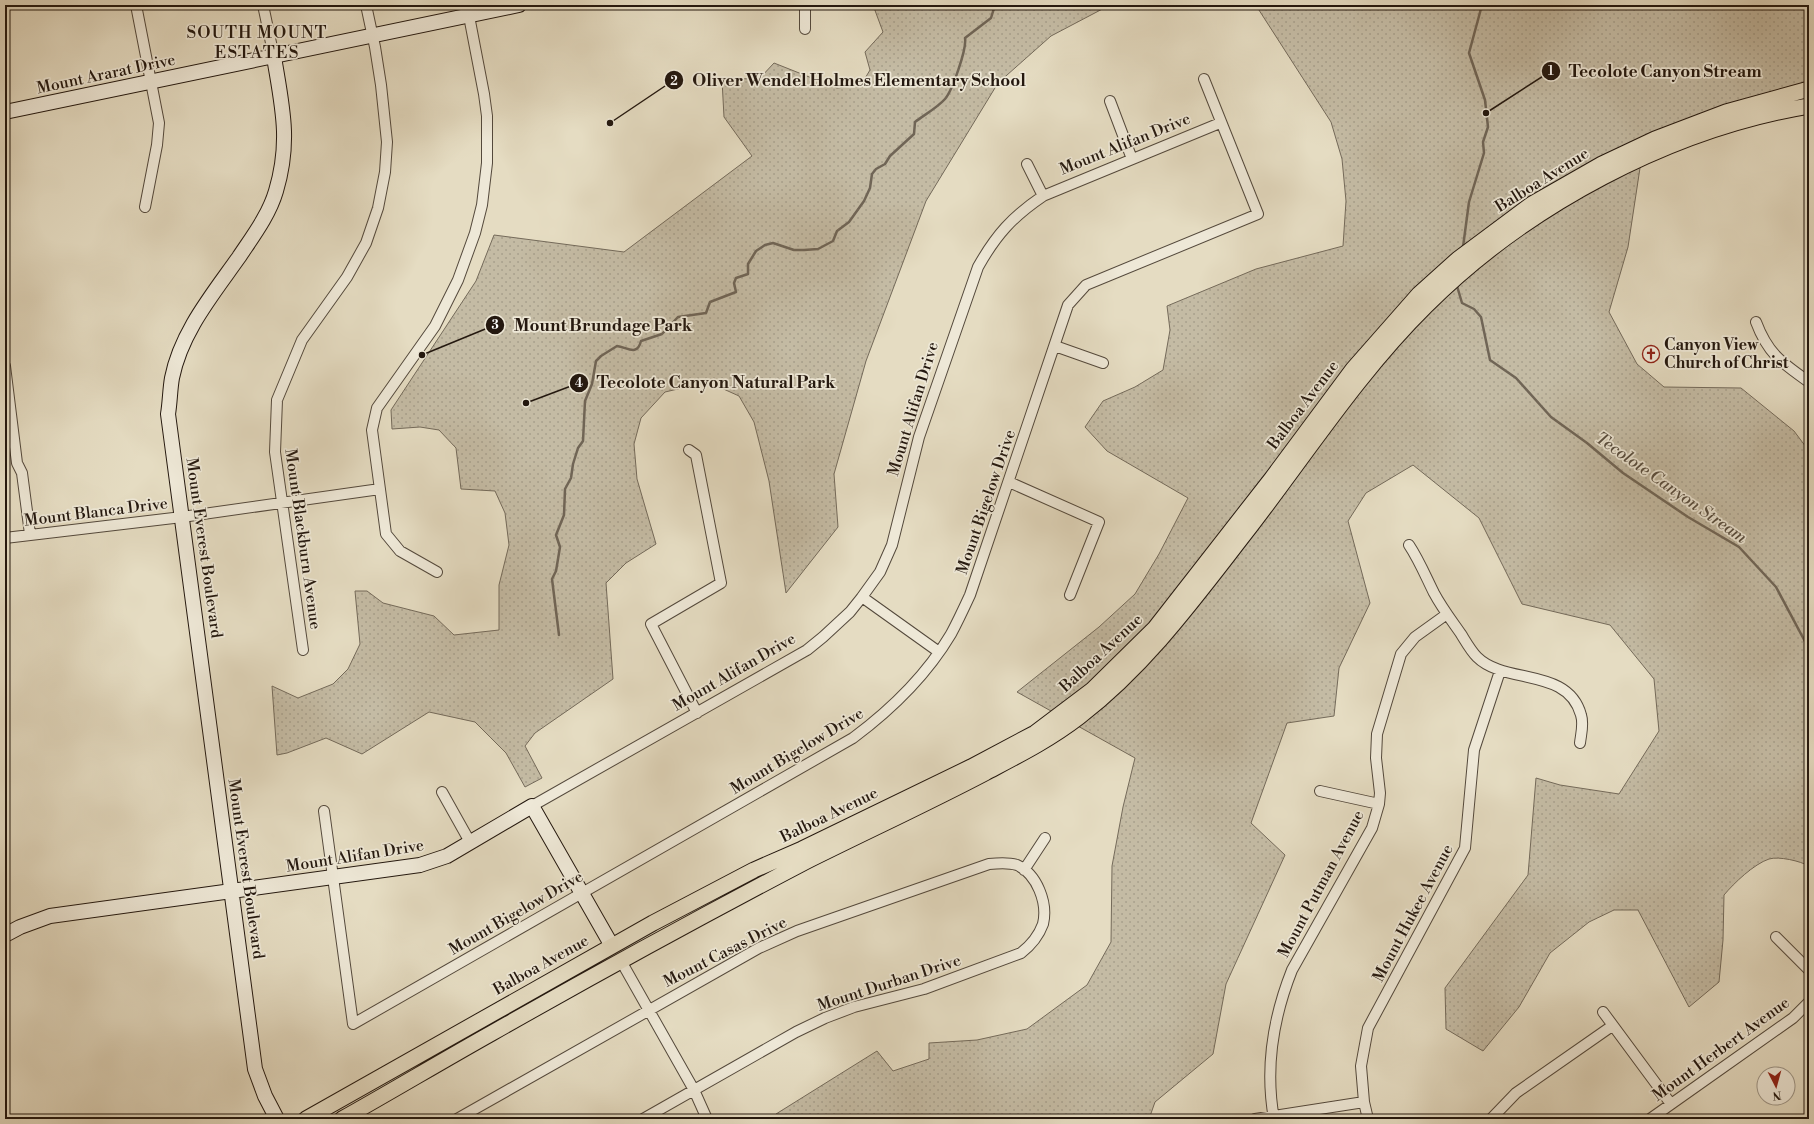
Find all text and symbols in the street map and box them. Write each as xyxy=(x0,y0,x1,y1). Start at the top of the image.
district label: SOUTH MOUNT ESTATES xyxy=(186,22,328,64)
street label: Mount Ararat Drive xyxy=(35,50,177,98)
callout: Tecolote Canyon Stream xyxy=(1541,56,1770,85)
text: Tecolote Canyon Stream xyxy=(1568,61,1762,83)
text: 1 xyxy=(1548,64,1554,79)
callout: Oliver Wendel Holmes Elementary School xyxy=(664,66,1034,95)
text: Oliver Wendel Holmes Elementary School xyxy=(692,70,1026,92)
text: 2 xyxy=(670,74,678,89)
street label: Mount Alifan Drive xyxy=(1057,109,1193,179)
street label: Balboa Avenue xyxy=(1491,143,1592,217)
callout: Mount Brundage Park xyxy=(485,311,700,340)
text: Mount Brundage Park xyxy=(514,315,693,337)
text: 3 xyxy=(491,318,499,333)
place label: Canyon View Church of Christ xyxy=(1664,335,1789,373)
street label: Mount Alifan Drive xyxy=(883,340,943,478)
church icon: Canyon View Church of Christ xyxy=(1641,344,1661,364)
street label: Balboa Avenue xyxy=(1262,357,1343,454)
callout: Tecolote Canyon Natural Park xyxy=(569,368,844,397)
text: Tecolote Canyon Natural Park xyxy=(597,372,836,394)
text: 4 xyxy=(575,376,583,391)
street label: Mount Bigelow Drive xyxy=(952,427,1020,577)
water label: Tecolote Canyon Stream xyxy=(1591,427,1751,549)
street label: Mount Blackburn Avenue xyxy=(280,447,326,631)
street label: Mount Everest Boulevard xyxy=(181,456,227,640)
street label: Mount Blanca Drive xyxy=(23,493,169,531)
street label: Balboa Avenue xyxy=(1055,609,1147,697)
street label: Mount Alifan Drive xyxy=(669,629,799,715)
street label: Mount Bigelow Drive xyxy=(727,703,867,799)
street label: Mount Everest Boulevard xyxy=(223,777,269,961)
street label: Balboa Avenue xyxy=(776,783,881,848)
street label: Mount Putman Avenue xyxy=(1274,807,1368,961)
street label: Mount Alifan Drive xyxy=(285,835,425,877)
street label: Mount Hukee Avenue xyxy=(1368,841,1458,985)
street label: Mount Bigelow Drive xyxy=(445,866,587,960)
street label: Mount Casas Drive xyxy=(660,912,790,992)
street label: Balboa Avenue xyxy=(489,930,592,1000)
street label: Mount Durban Drive xyxy=(815,950,963,1016)
street label: Mount Herbert Avenue xyxy=(1648,993,1794,1105)
north arrow xyxy=(1756,1066,1796,1106)
text: N xyxy=(1772,1088,1782,1102)

